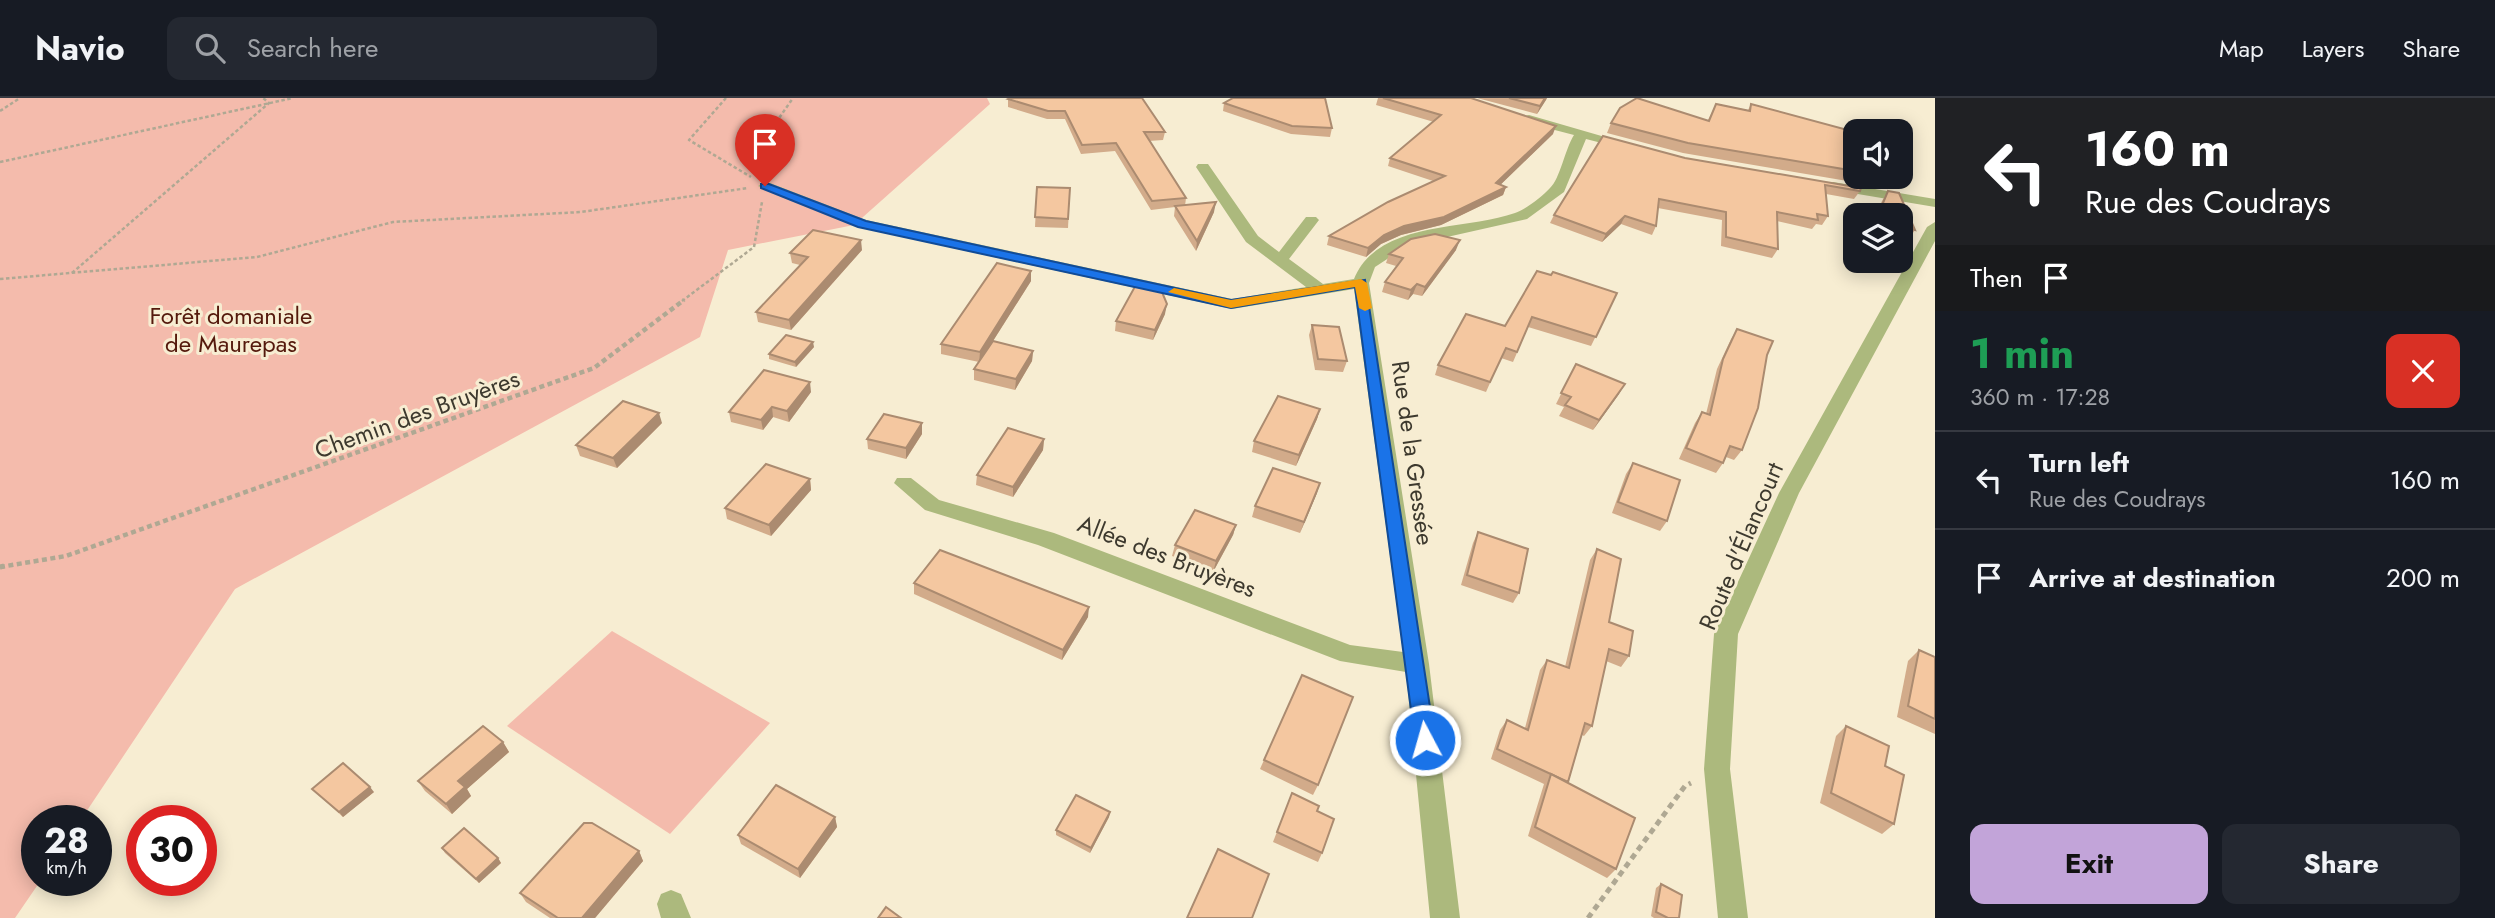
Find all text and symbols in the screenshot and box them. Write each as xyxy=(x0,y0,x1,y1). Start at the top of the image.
search box xyxy=(167,17,657,80)
text: Navio xyxy=(35,25,125,72)
icon: search xyxy=(191,29,229,67)
text: Search here xyxy=(247,29,378,67)
text: Map xyxy=(2219,31,2264,66)
text: Layers xyxy=(2302,31,2364,66)
text: Share xyxy=(2402,31,2460,66)
pin xyxy=(735,114,795,186)
text: 160 m xyxy=(2085,114,2230,184)
map controls xyxy=(1843,119,1913,273)
button: sound xyxy=(1843,119,1913,189)
icon: arrive xyxy=(746,125,784,163)
icon: left xyxy=(1970,126,2061,217)
text: Rue des Coudrays xyxy=(2085,179,2331,225)
button: layers xyxy=(1843,203,1913,273)
text: Then xyxy=(1970,259,2023,297)
icon: arrive xyxy=(2037,259,2075,297)
park label: Forêt domaniale de Maurepas xyxy=(150,298,312,361)
text: 1 min xyxy=(1970,323,2074,384)
button: close xyxy=(2386,334,2460,408)
street label: Rue de la Gressée xyxy=(1383,358,1443,548)
street label: Chemin des Bruyères xyxy=(310,361,524,467)
text: 360 m · 17:28 xyxy=(1970,380,2110,414)
text: Turn left xyxy=(2029,444,2129,482)
street label: Route d'Élancourt xyxy=(1690,457,1792,635)
icon: left xyxy=(1970,461,2008,499)
text: 160 m xyxy=(2390,461,2460,499)
text: Rue des Coudrays xyxy=(2029,482,2206,516)
street label: Allée des Bruyères xyxy=(1073,506,1261,606)
icon: arrive xyxy=(1970,559,2008,597)
text: Arrive at destination xyxy=(2029,559,2276,597)
text: 200 m xyxy=(2386,559,2460,597)
position arrow xyxy=(1388,703,1462,777)
speed limit sign: 30 xyxy=(126,805,217,896)
text: 28 xyxy=(44,816,89,866)
button: Exit xyxy=(1970,824,2208,904)
button: Share xyxy=(2222,824,2460,904)
text: km/h xyxy=(46,855,87,881)

